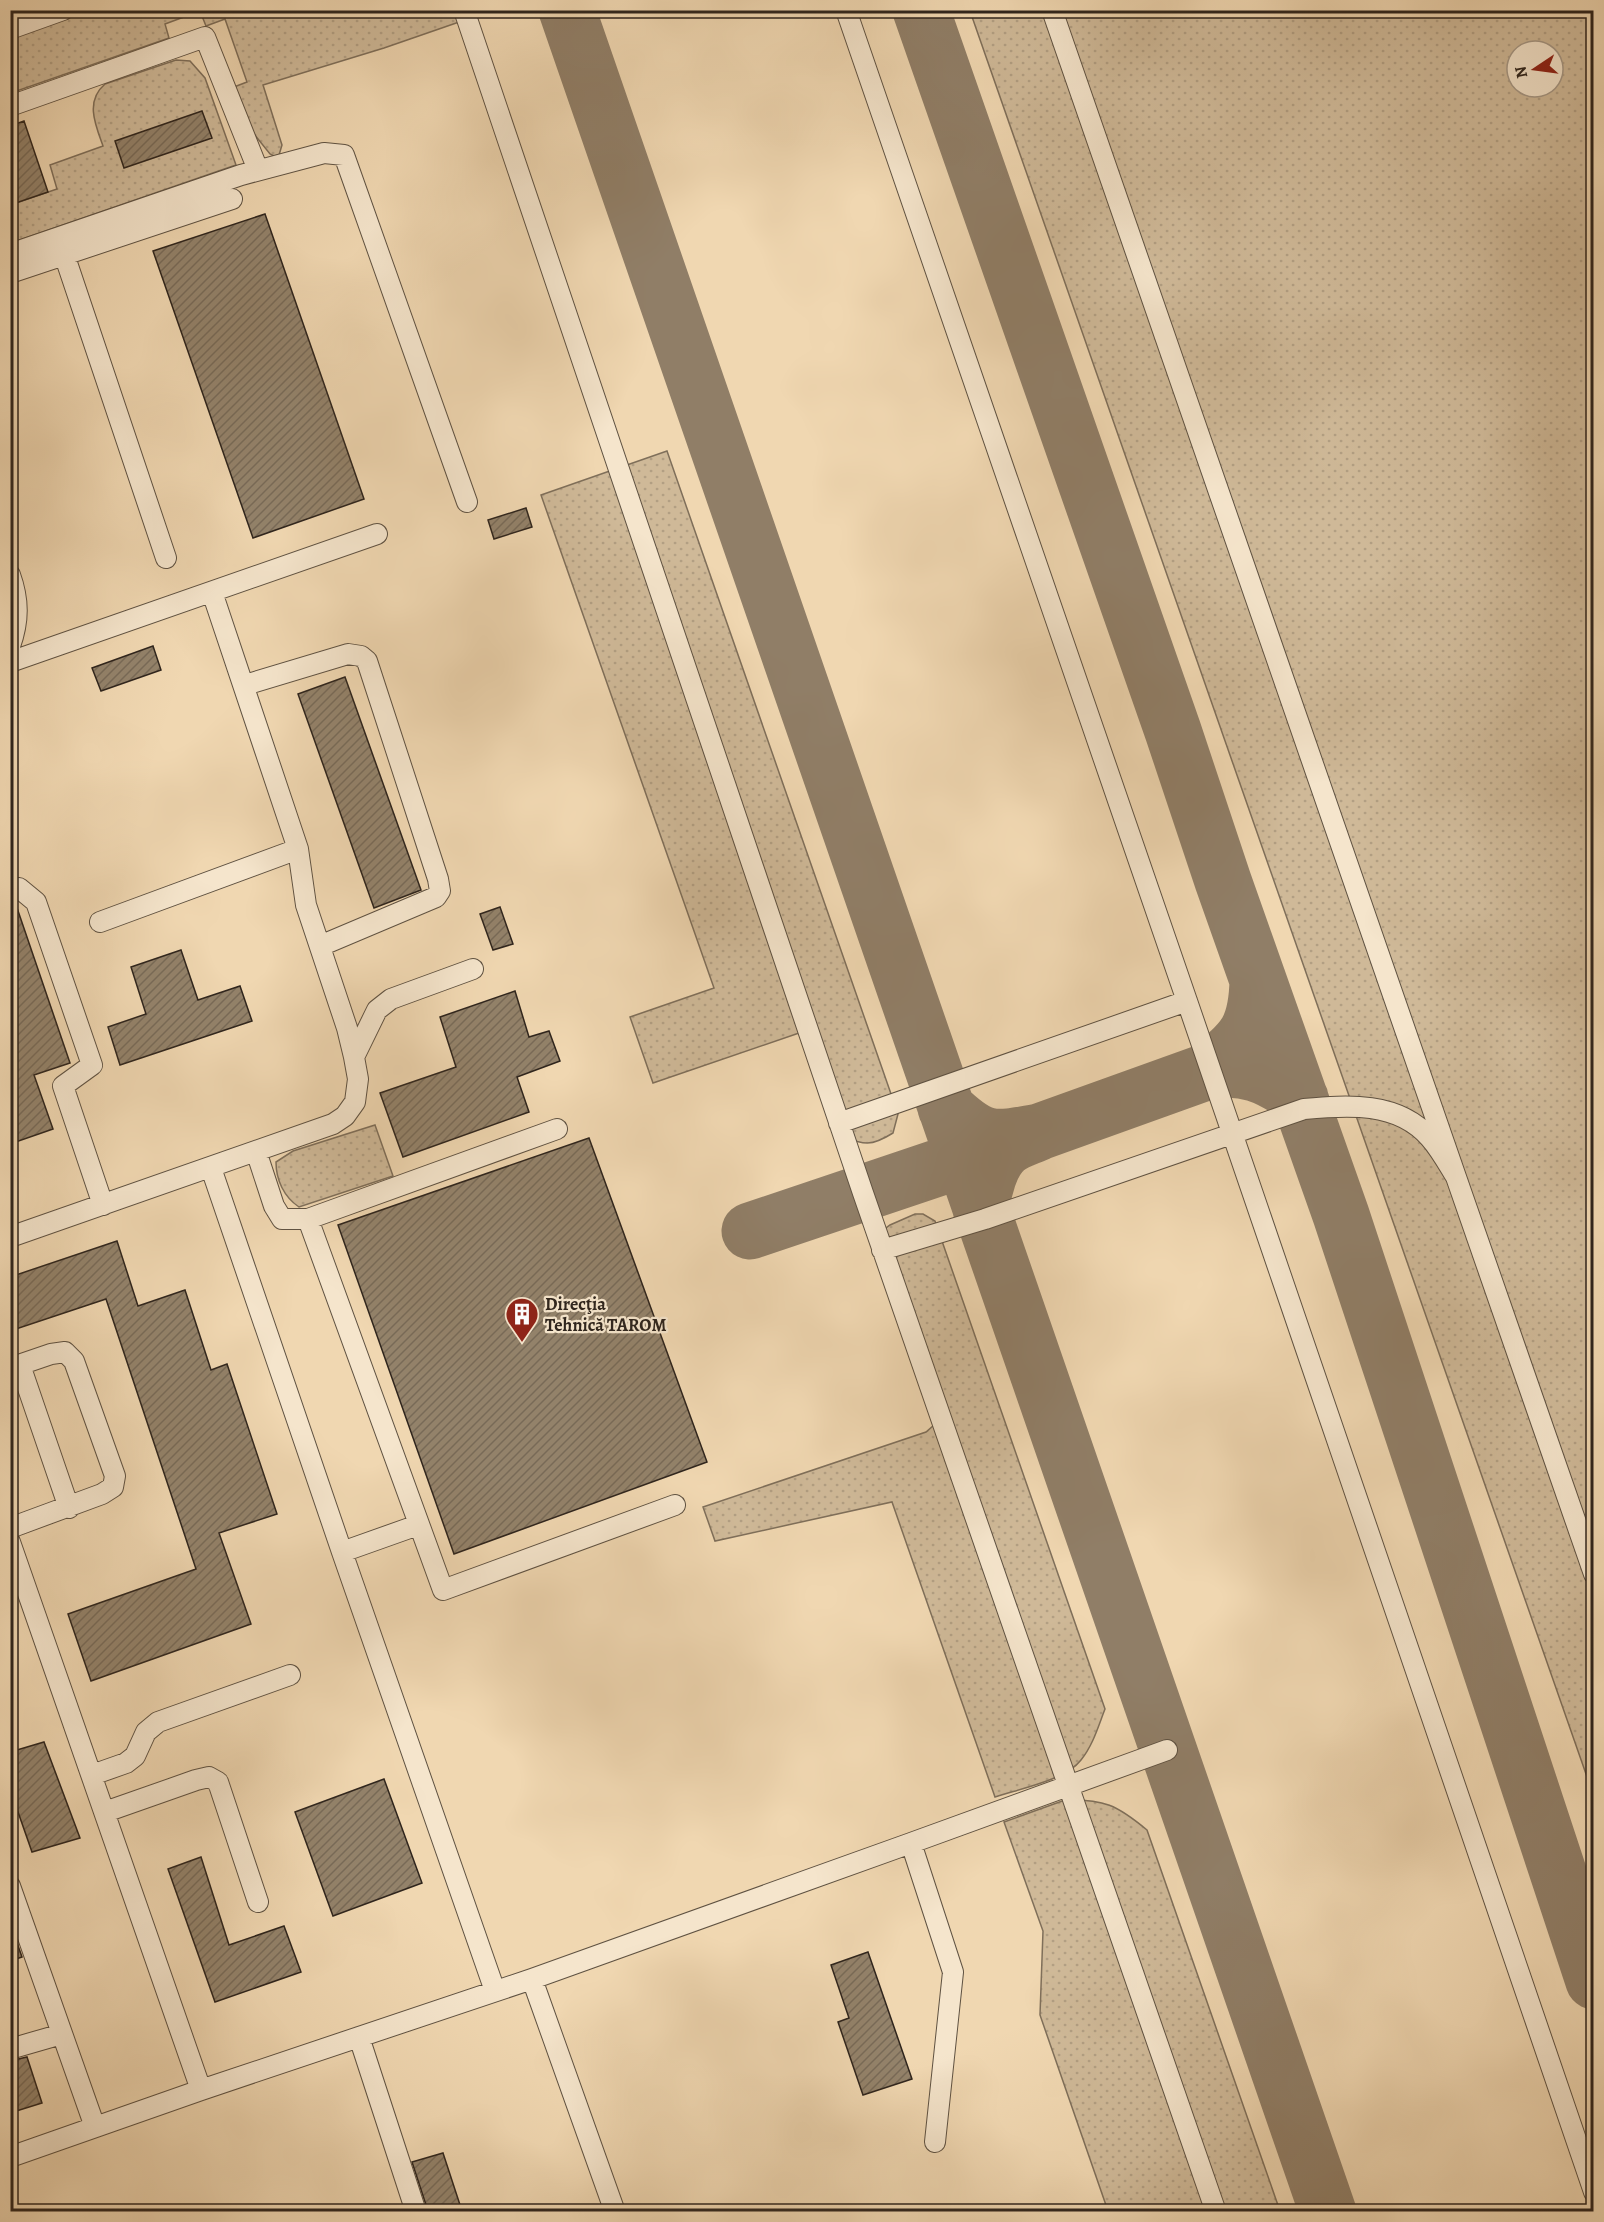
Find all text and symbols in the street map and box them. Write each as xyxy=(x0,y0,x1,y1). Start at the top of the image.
north arrow xyxy=(1505,39,1565,99)
text: N xyxy=(1509,64,1533,80)
place label: Direcţia Tehnică TAROM xyxy=(545,1292,667,1337)
building icon: Direcţia Tehnică TAROM xyxy=(504,1296,540,1343)

